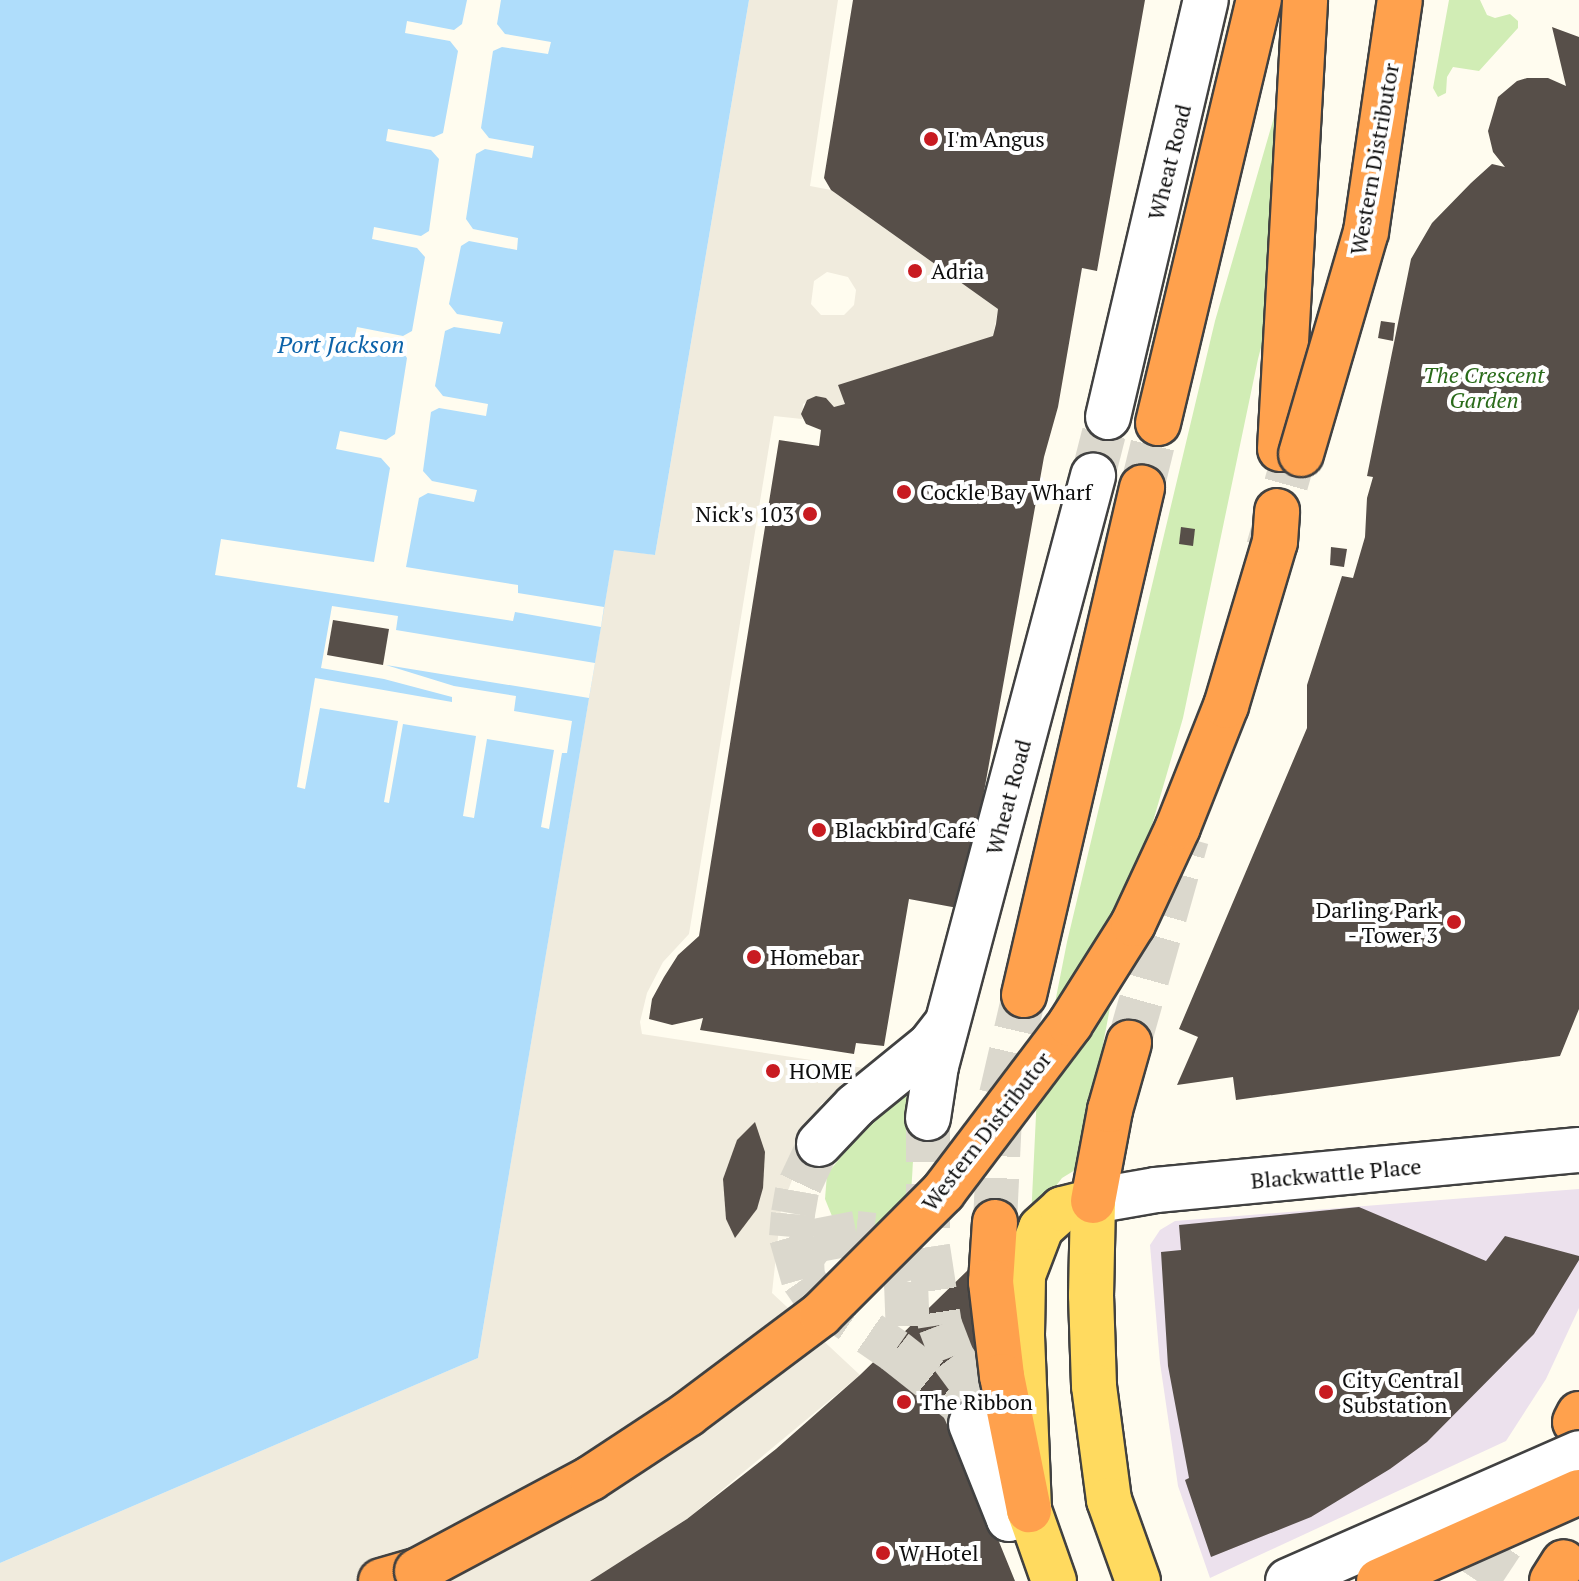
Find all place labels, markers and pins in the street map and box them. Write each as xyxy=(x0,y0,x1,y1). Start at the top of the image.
place label: I'm Angus xyxy=(947,126,1045,152)
marker: I'm Angus xyxy=(922,130,940,148)
place label: Adria xyxy=(931,258,984,284)
marker: Adria xyxy=(906,262,924,280)
place label: Cockle Bay Wharf xyxy=(920,479,1092,505)
marker: Cockle Bay Wharf xyxy=(895,483,913,501)
place label: Nick's 103 xyxy=(695,501,794,527)
marker: Nick's 103 xyxy=(801,505,819,523)
place label: Blackbird Café xyxy=(835,817,976,843)
marker: Blackbird Café xyxy=(810,821,828,839)
place label: Darling Park - Tower 3 xyxy=(1316,896,1438,948)
marker: Darling Park - Tower 3 xyxy=(1445,913,1463,931)
place label: Homebar xyxy=(770,944,860,970)
marker: Homebar xyxy=(745,948,763,966)
place label: HOME xyxy=(789,1058,853,1084)
marker: HOME xyxy=(764,1062,782,1080)
place label: City Central Substation xyxy=(1342,1366,1460,1418)
marker: City Central Substation xyxy=(1317,1383,1335,1401)
place label: The Ribbon xyxy=(920,1389,1033,1415)
marker: The Ribbon xyxy=(895,1393,913,1411)
place label: W Hotel xyxy=(899,1540,979,1566)
marker: W Hotel xyxy=(874,1544,892,1562)

